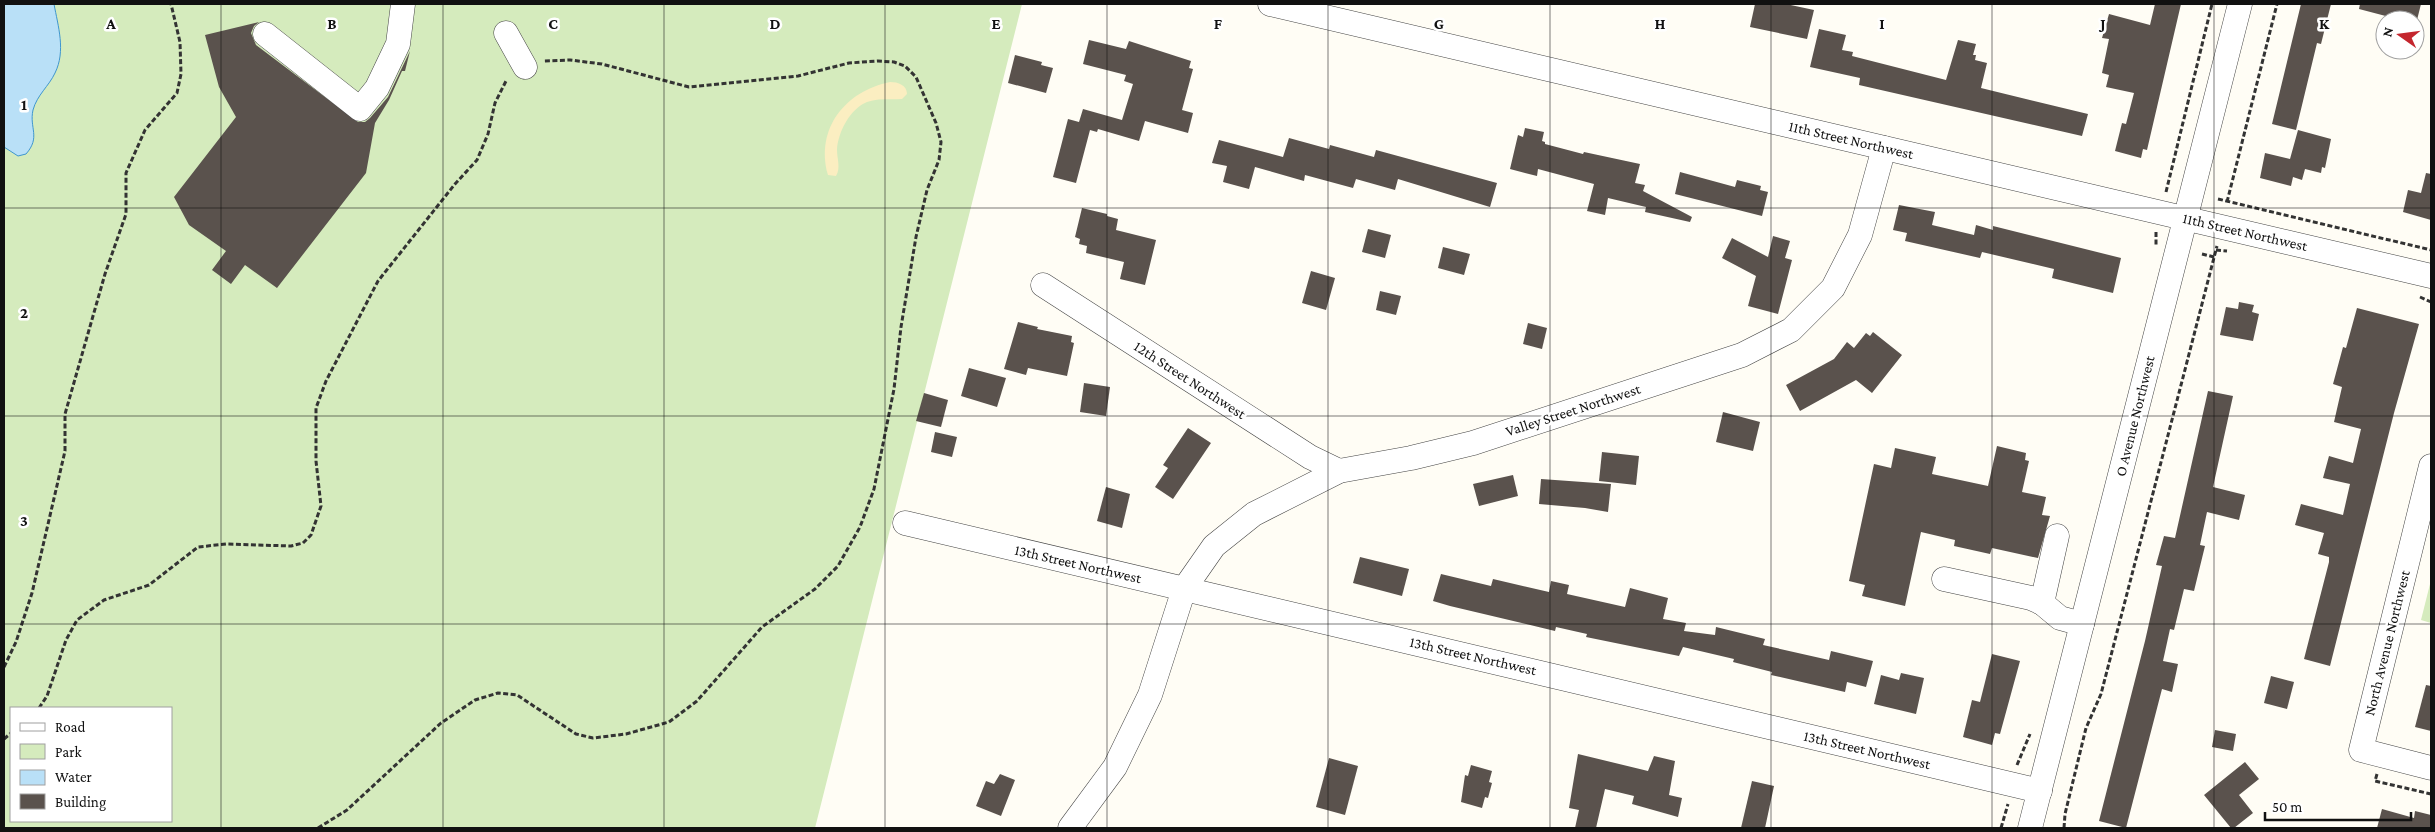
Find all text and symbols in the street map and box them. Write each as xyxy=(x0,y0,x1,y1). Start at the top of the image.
north arrow xyxy=(2375,10,2425,60)
text: A xyxy=(105,15,116,32)
text: B xyxy=(327,15,337,32)
text: C xyxy=(548,15,558,32)
text: D xyxy=(769,15,781,32)
text: E xyxy=(991,15,1001,32)
text: F xyxy=(1214,15,1223,32)
text: G xyxy=(1434,15,1444,32)
text: H xyxy=(1655,15,1666,32)
text: I xyxy=(1879,15,1885,32)
text: J xyxy=(2098,15,2106,32)
text: K xyxy=(2319,15,2330,32)
text: N xyxy=(2378,25,2396,38)
text: 1 xyxy=(21,96,27,113)
street label: 11th Street Northwest xyxy=(1787,118,1916,162)
street label: 11th Street Northwest xyxy=(2181,210,2310,254)
text: 2 xyxy=(20,304,28,321)
street label: 12th Street Northwest xyxy=(1131,338,1250,423)
street label: O Avenue Northwest xyxy=(2112,353,2158,478)
street label: Valley Street Northwest xyxy=(1504,380,1644,440)
text: 3 xyxy=(20,512,28,529)
street label: 13th Street Northwest xyxy=(1013,542,1144,587)
street label: North Avenue Northwest xyxy=(2361,568,2413,717)
street label: 13th Street Northwest xyxy=(1408,634,1539,679)
legend xyxy=(10,707,172,822)
text: Road xyxy=(55,719,86,735)
street label: 13th Street Northwest xyxy=(1802,728,1933,773)
text: Park xyxy=(55,744,82,760)
text: Water xyxy=(55,769,92,785)
scale bar xyxy=(2265,790,2411,822)
text: Building xyxy=(55,794,106,811)
text: 50 m xyxy=(2272,799,2302,815)

